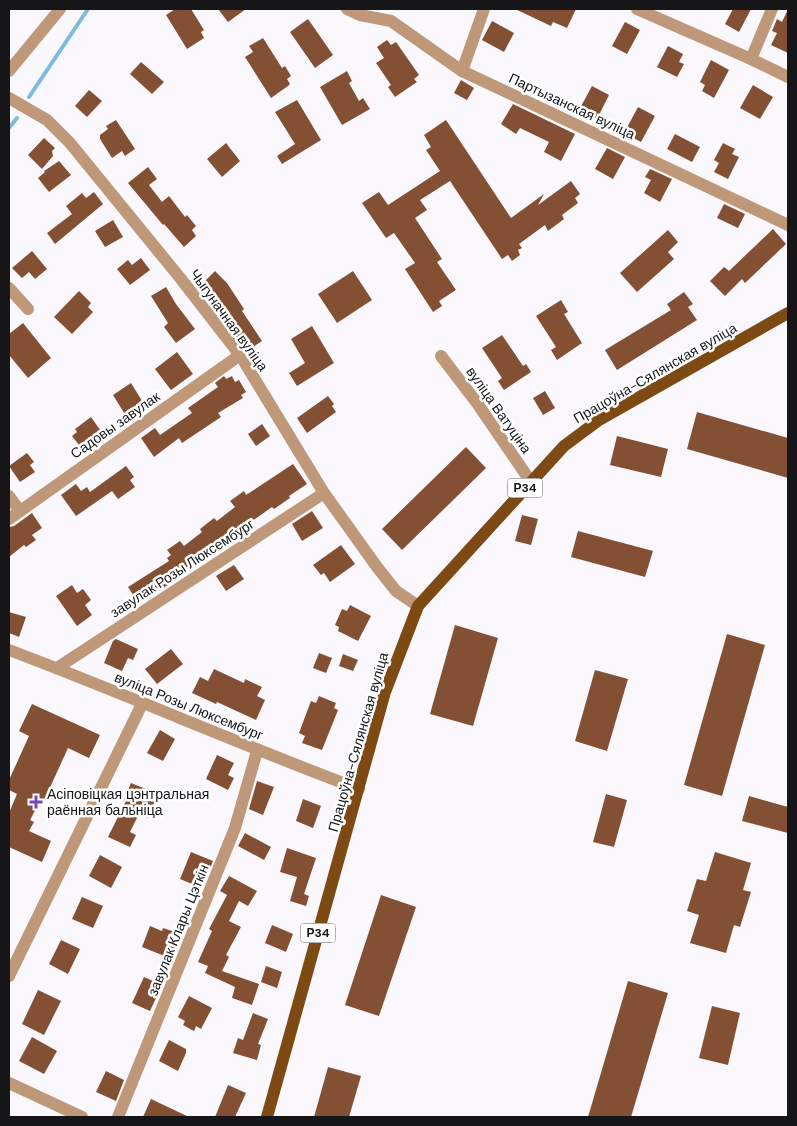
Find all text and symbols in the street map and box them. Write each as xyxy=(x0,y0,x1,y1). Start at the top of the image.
street label: Партызанская вуліца xyxy=(506,69,638,143)
street label: Чыгуначная вуліца xyxy=(186,265,272,375)
street label: Працоўна-Сялянская вуліца xyxy=(570,319,740,427)
street label: вуліца Ватуціна xyxy=(462,363,536,457)
street label: Садовы завулак xyxy=(67,387,164,463)
road number: Р34 xyxy=(508,478,542,498)
street label: завулак Розы Люксембург xyxy=(107,515,257,621)
street label: Працоўна-Сялянская вуліца xyxy=(324,650,392,834)
street label: вуліца Розы Люксембург xyxy=(112,668,266,744)
place label: Асіповіцкая цэнтральная раённая бальніца xyxy=(47,785,209,819)
marker: Асіповіцкая цэнтральная раённая бальніца xyxy=(29,795,43,809)
street label: завулак Клары Цэткін xyxy=(143,862,213,998)
road number: Р34 xyxy=(300,924,336,942)

